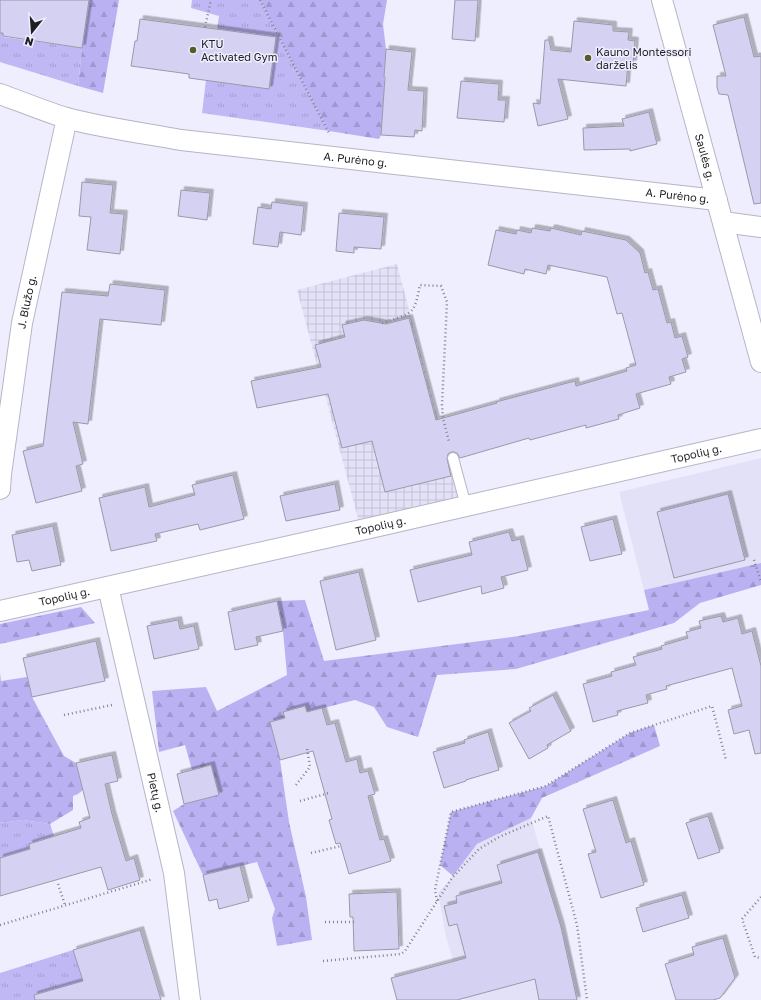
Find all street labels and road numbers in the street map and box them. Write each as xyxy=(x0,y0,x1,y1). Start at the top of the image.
street label: Saulės g. xyxy=(693,132,718,182)
street label: A. Purėno g. xyxy=(323,149,388,169)
street label: A. Purėno g. xyxy=(645,185,710,205)
street label: J. Blužo g. xyxy=(14,274,38,329)
street label: Topolių g. xyxy=(670,441,723,465)
street label: Topolių g. xyxy=(354,513,407,537)
street label: Topolių g. xyxy=(38,584,91,608)
street label: Pietų g. xyxy=(145,771,167,814)

